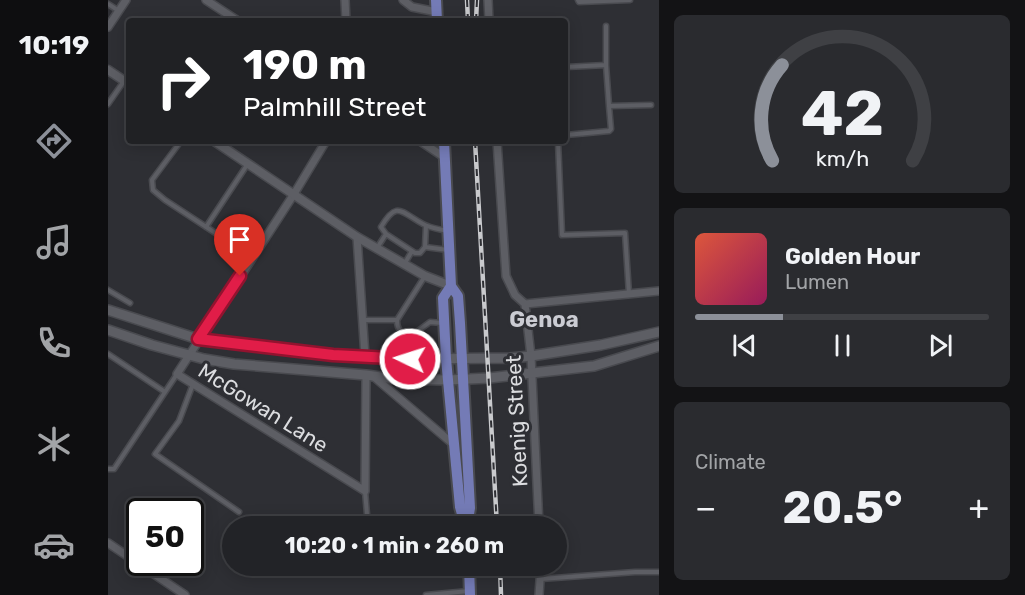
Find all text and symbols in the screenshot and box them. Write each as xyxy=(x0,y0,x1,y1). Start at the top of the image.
text: 10:19 xyxy=(19,29,89,61)
text: 190 m xyxy=(243,40,367,90)
icon: right xyxy=(144,42,222,120)
text: 42 xyxy=(800,77,884,151)
text: Palmhill Street xyxy=(243,91,426,123)
icon: directions xyxy=(33,120,75,162)
text: km/h xyxy=(815,147,869,172)
pin xyxy=(214,214,265,276)
icon: music xyxy=(33,221,75,263)
icon: arrive xyxy=(223,223,256,256)
text: Golden Hour xyxy=(785,243,920,270)
text: Lumen xyxy=(785,270,849,294)
district label: Genoa xyxy=(509,306,579,333)
icon: phone xyxy=(33,322,75,364)
position arrow xyxy=(378,327,442,391)
icon: previous xyxy=(728,329,761,362)
icon: pause xyxy=(826,329,859,362)
icon: next xyxy=(924,329,957,362)
street label: Koenig Street xyxy=(501,354,532,488)
street label: McGowan Lane xyxy=(194,358,333,457)
icon: climate xyxy=(33,423,75,465)
text: Climate xyxy=(695,450,766,474)
text: 20.5° xyxy=(783,481,902,534)
text: − xyxy=(695,488,716,527)
text: + xyxy=(968,488,989,527)
speed limit sign: 50 xyxy=(126,498,204,576)
icon: car xyxy=(33,524,75,566)
text: 10:20 · 1 min · 260 m xyxy=(285,532,504,559)

